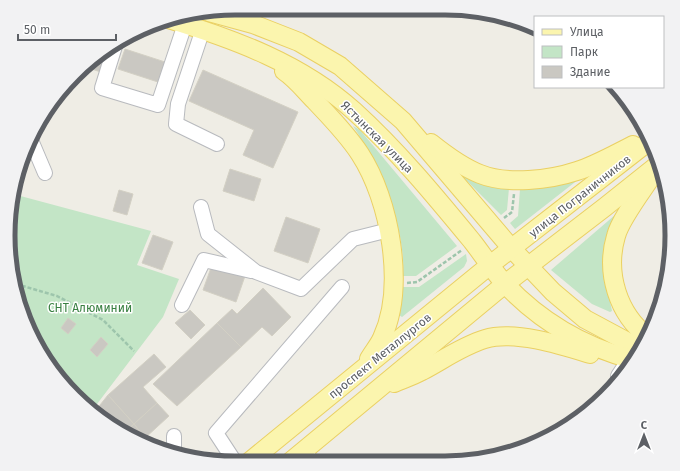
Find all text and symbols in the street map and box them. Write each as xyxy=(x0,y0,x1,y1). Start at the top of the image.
scale bar xyxy=(18,16,116,42)
legend xyxy=(534,16,664,88)
text: 50 m xyxy=(24,23,50,37)
text: Улица xyxy=(570,25,604,39)
text: Парк xyxy=(570,45,599,59)
text: Здание xyxy=(570,65,610,79)
street label: Ястынская улица xyxy=(338,98,416,176)
street label: улица Пограничников xyxy=(526,152,634,240)
park label: СНТ Алюминий xyxy=(48,301,132,315)
street label: проспект Металлургов xyxy=(326,310,434,402)
north arrow xyxy=(624,415,664,455)
text: С xyxy=(641,419,648,432)

